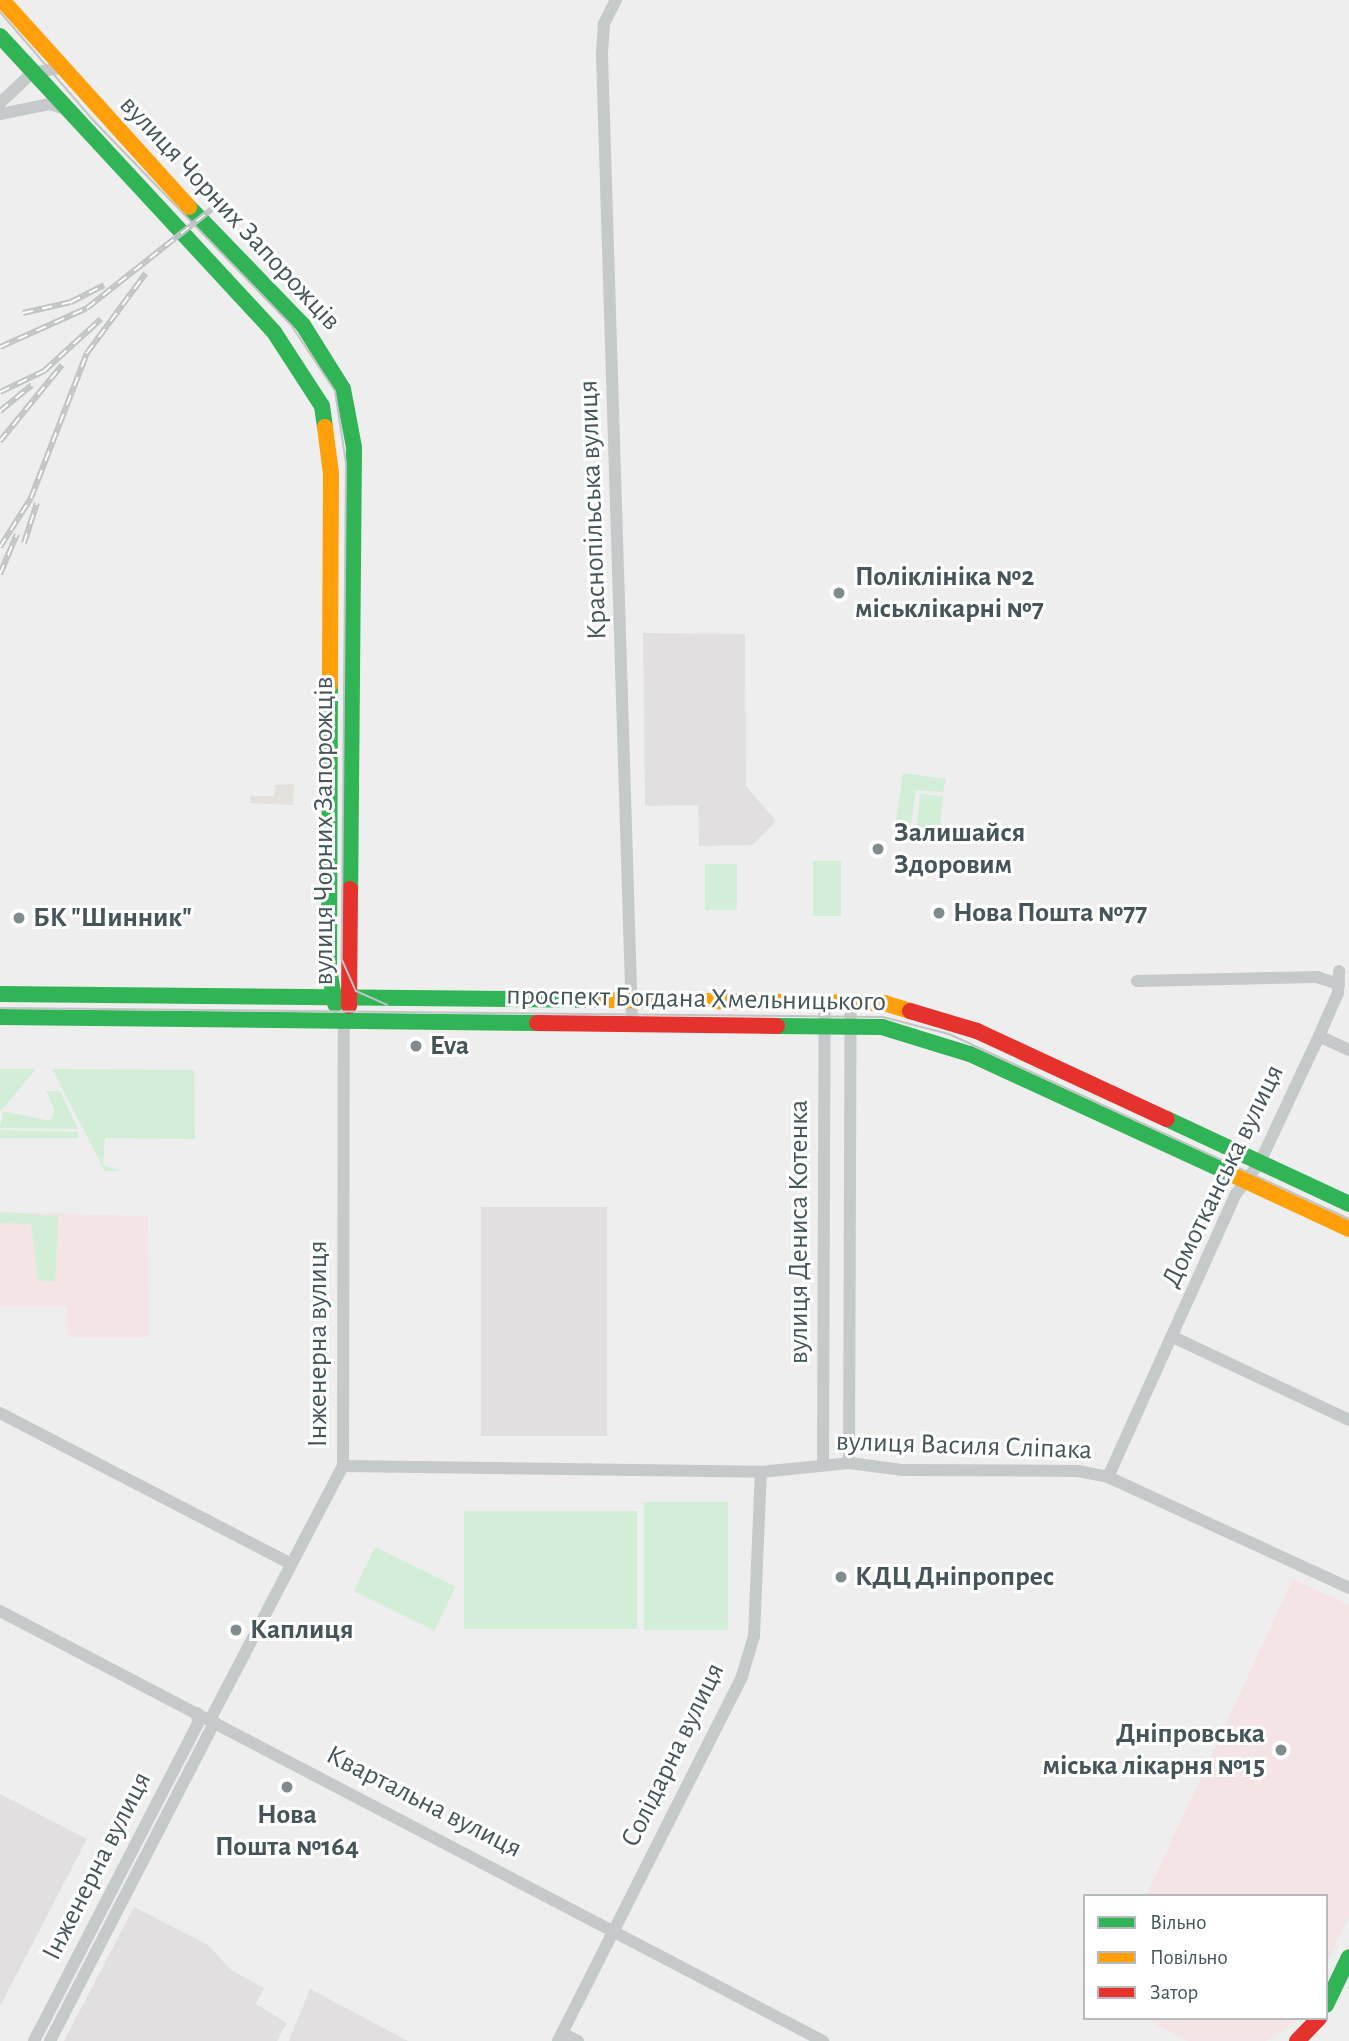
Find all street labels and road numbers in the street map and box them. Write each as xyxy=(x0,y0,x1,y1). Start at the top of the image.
street label: вулиця Чорних Запорожців xyxy=(112,89,348,337)
street label: Краснопільська вулиця xyxy=(572,379,614,641)
street label: вулиця Чорних Запорожців xyxy=(307,677,341,985)
street label: проспект Богдана Хмельницького xyxy=(506,979,886,1019)
street label: Домотканська вулиця xyxy=(1154,1059,1292,1293)
street label: вулиця Дениса Котенка xyxy=(782,1100,816,1364)
street label: Інженерна вулиця xyxy=(301,1240,335,1448)
street label: вулиця Василя Сліпака xyxy=(835,1425,1093,1467)
street label: Солідарна вулиця xyxy=(614,1657,732,1853)
street label: Квартальна вулиця xyxy=(321,1738,527,1866)
street label: Інженерна вулиця xyxy=(35,1766,159,1966)

